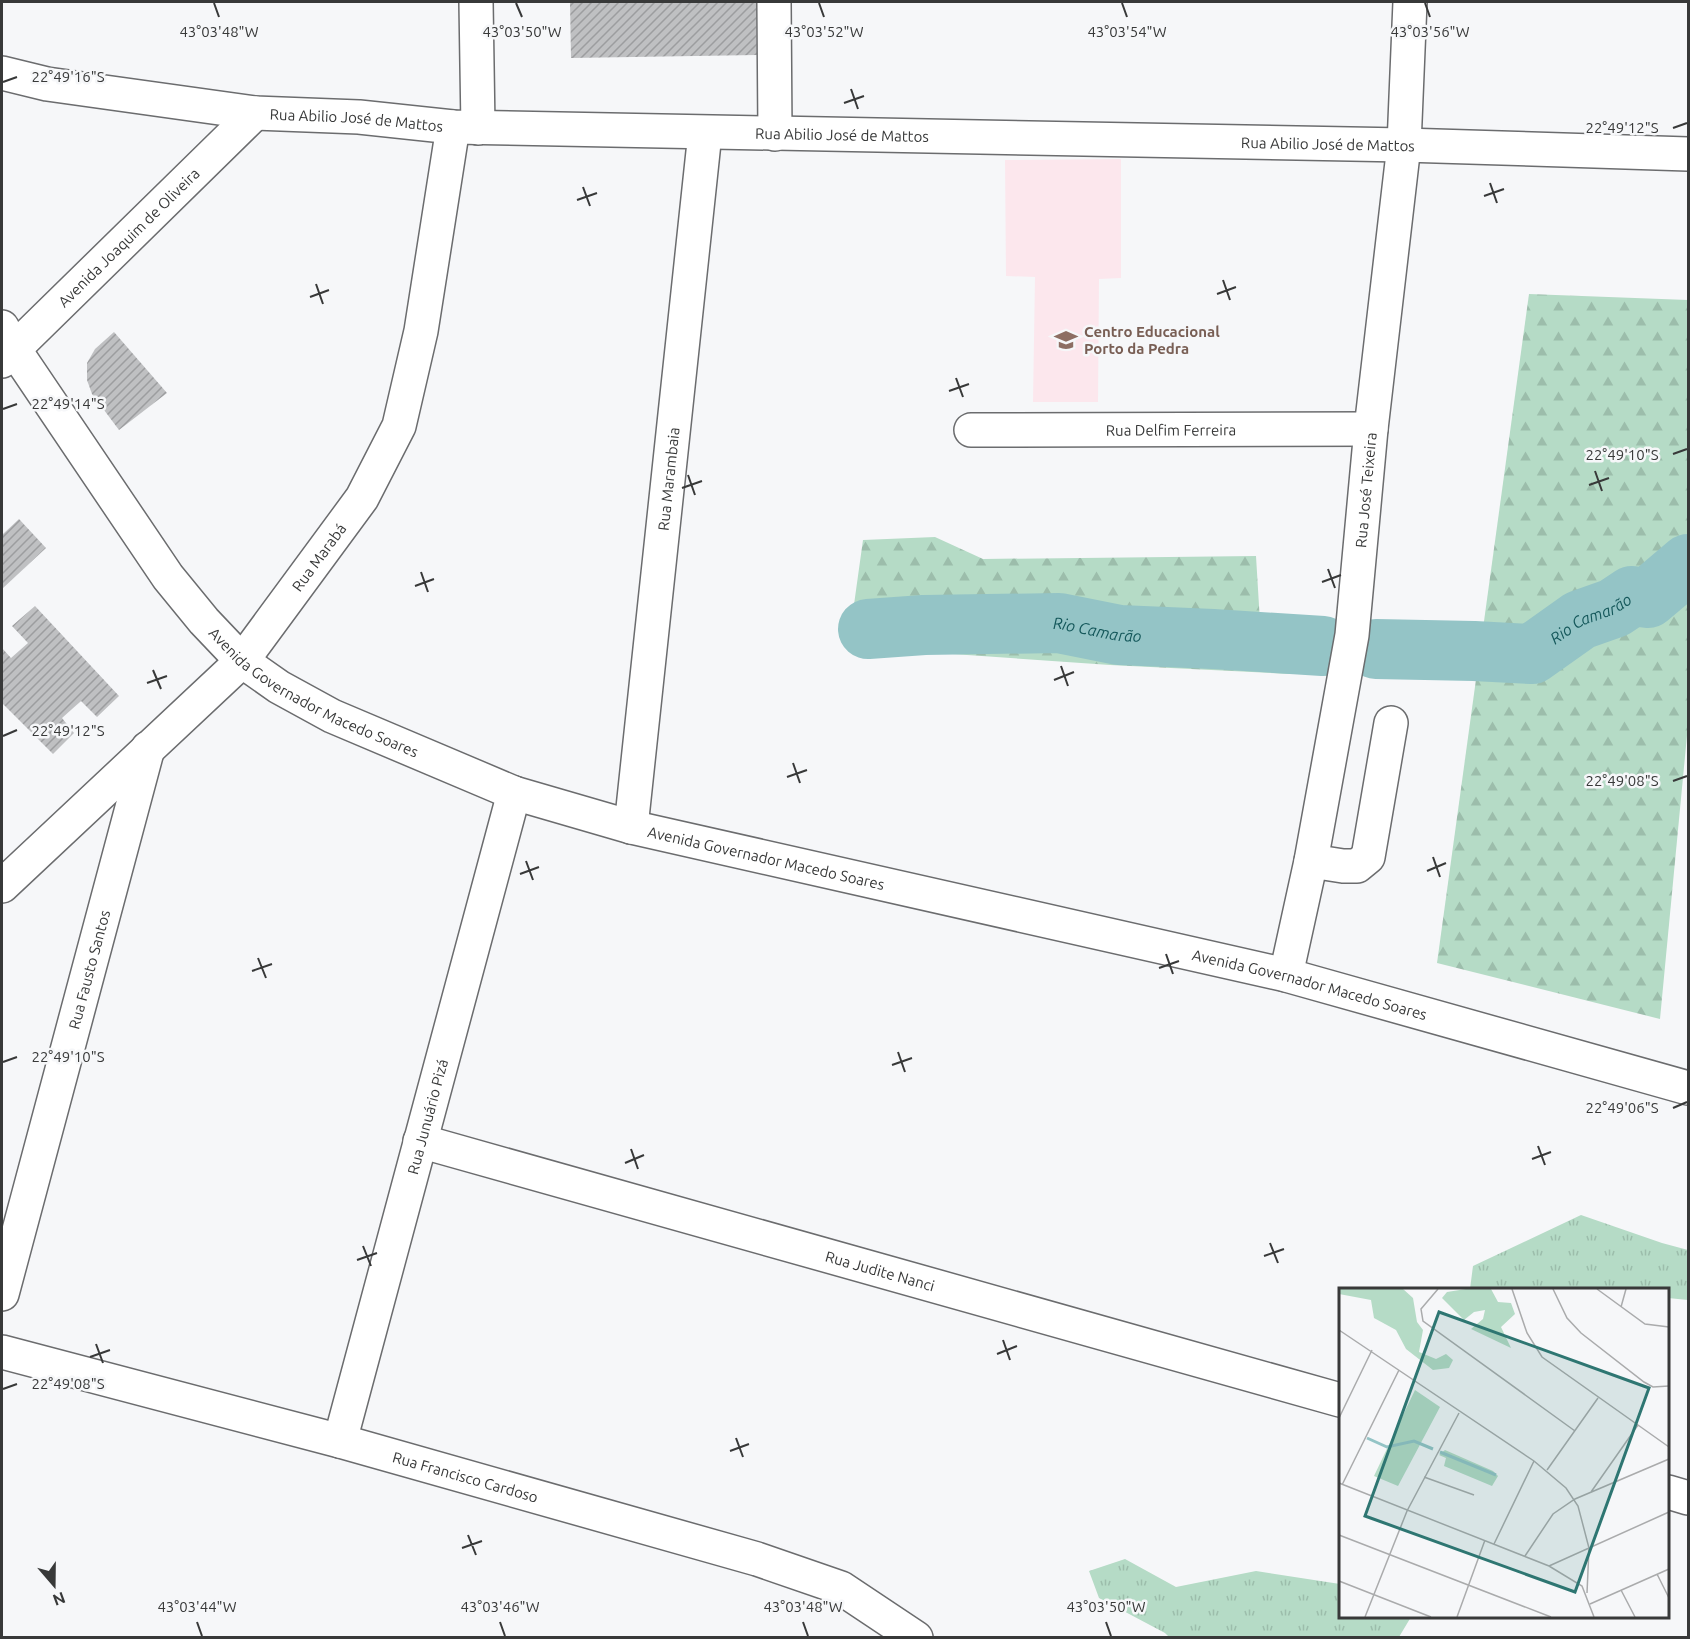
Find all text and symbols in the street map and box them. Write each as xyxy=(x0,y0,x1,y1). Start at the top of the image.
text: 43°03'48"W xyxy=(179,23,259,40)
text: 43°03'50"W xyxy=(482,23,562,40)
text: 43°03'52"W xyxy=(784,23,864,40)
text: 43°03'54"W xyxy=(1087,23,1167,40)
text: 43°03'56"W xyxy=(1390,23,1470,40)
text: 22°49'16"S xyxy=(31,68,105,85)
street label: Rua Abilio José de Mattos xyxy=(269,105,444,134)
text: 22°49'12"S xyxy=(1585,119,1659,136)
street label: Rua Abilio José de Mattos xyxy=(755,124,929,145)
street label: Rua Abilio José de Mattos xyxy=(1241,133,1415,154)
street label: Avenida Joaquim de Oliveira xyxy=(54,164,203,310)
place label: Centro Educacional Porto da Pedra xyxy=(1084,323,1220,357)
school or university icon: Centro Educacional Porto da Pedra xyxy=(1053,327,1079,353)
text: 22°49'14"S xyxy=(31,395,105,412)
street label: Rua Delfim Ferreira xyxy=(1106,421,1236,438)
street label: Rua Marambaia xyxy=(654,426,682,532)
street label: Rua José Teixeira xyxy=(1352,432,1379,548)
text: 22°49'10"S xyxy=(1585,446,1659,463)
street label: Rua Marabá xyxy=(288,520,349,594)
water label: Rio Camarão xyxy=(1546,590,1635,647)
water label: Rio Camarão xyxy=(1053,614,1142,645)
street label: Avenida Governador Macedo Soares xyxy=(206,624,421,760)
text: 22°49'12"S xyxy=(31,722,105,739)
text: 22°49'08"S xyxy=(1585,772,1659,789)
street label: Avenida Governador Macedo Soares xyxy=(646,823,886,893)
street label: Rua Fausto Santos xyxy=(65,908,113,1031)
street label: Avenida Governador Macedo Soares xyxy=(1191,946,1429,1023)
text: 22°49'10"S xyxy=(31,1048,105,1065)
street label: Rua Junuário Pizá xyxy=(404,1057,451,1176)
text: 22°49'06"S xyxy=(1585,1099,1659,1116)
street label: Rua Judite Nanci xyxy=(824,1247,937,1294)
inset map xyxy=(1339,1288,1669,1618)
text: 22°49'08"S xyxy=(31,1375,105,1392)
street label: Rua Francisco Cardoso xyxy=(391,1448,540,1505)
north arrow xyxy=(24,1555,84,1615)
text: N xyxy=(50,1589,68,1610)
text: 43°03'44"W xyxy=(157,1598,237,1615)
text: 43°03'46"W xyxy=(460,1598,540,1615)
text: 43°03'48"W xyxy=(763,1598,843,1615)
text: 43°03'50"W xyxy=(1066,1598,1146,1615)

